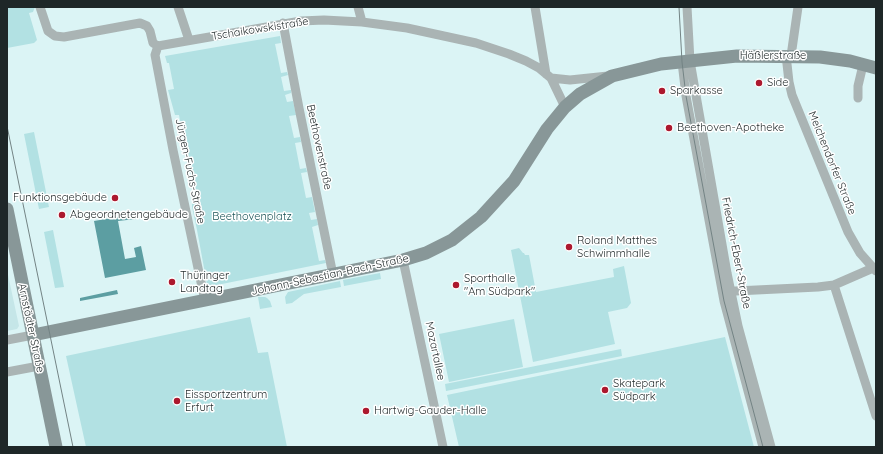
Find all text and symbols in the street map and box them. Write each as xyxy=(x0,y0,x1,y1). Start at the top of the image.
street label: Tschaikowskistraße xyxy=(211,15,309,43)
street label: Häßlerstraße xyxy=(740,49,806,63)
place label: Side xyxy=(767,76,788,90)
marker: Side xyxy=(754,78,764,88)
place label: Sparkasse xyxy=(670,84,723,98)
marker: Sparkasse xyxy=(657,86,667,96)
street label: Beethovenstraße xyxy=(303,103,335,191)
street label: Melchendorfer Straße xyxy=(805,109,859,217)
street label: Jürgen-Fuchs-Straße xyxy=(172,117,208,225)
place label: Beethoven-Apotheke xyxy=(677,121,784,135)
marker: Beethoven-Apotheke xyxy=(664,123,674,133)
place label: Funktionsgebäude xyxy=(13,191,107,205)
marker: Funktionsgebäude xyxy=(110,193,120,203)
street label: Friedrich-Ebert-Straße xyxy=(719,196,753,310)
place label: Abgeordnetengebäude xyxy=(70,208,188,222)
marker: Abgeordnetengebäude xyxy=(57,210,67,220)
park label: Beethovenplatz xyxy=(212,210,292,224)
place label: Roland Matthes Schwimmhalle xyxy=(577,234,657,260)
marker: Roland Matthes Schwimmhalle xyxy=(564,242,574,252)
street label: Johann-Sebastian-Bach-Straße xyxy=(250,252,410,298)
place label: Thüringer Landtag xyxy=(180,269,229,295)
place label: Sporthalle "Am Südpark" xyxy=(464,272,535,298)
marker: Thüringer Landtag xyxy=(167,277,177,287)
marker: Sporthalle "Am Südpark" xyxy=(451,280,461,290)
street label: Arnstädter Straße xyxy=(15,282,47,374)
street label: Mozartallee xyxy=(422,320,448,382)
place label: Skatepark Südpark xyxy=(613,377,665,403)
marker: Skatepark Südpark xyxy=(600,385,610,395)
place label: Eissportzentrum Erfurt xyxy=(185,388,267,414)
marker: Eissportzentrum Erfurt xyxy=(172,396,182,406)
place label: Hartwig-Gauder-Halle xyxy=(374,404,487,418)
marker: Hartwig-Gauder-Halle xyxy=(361,406,371,416)

